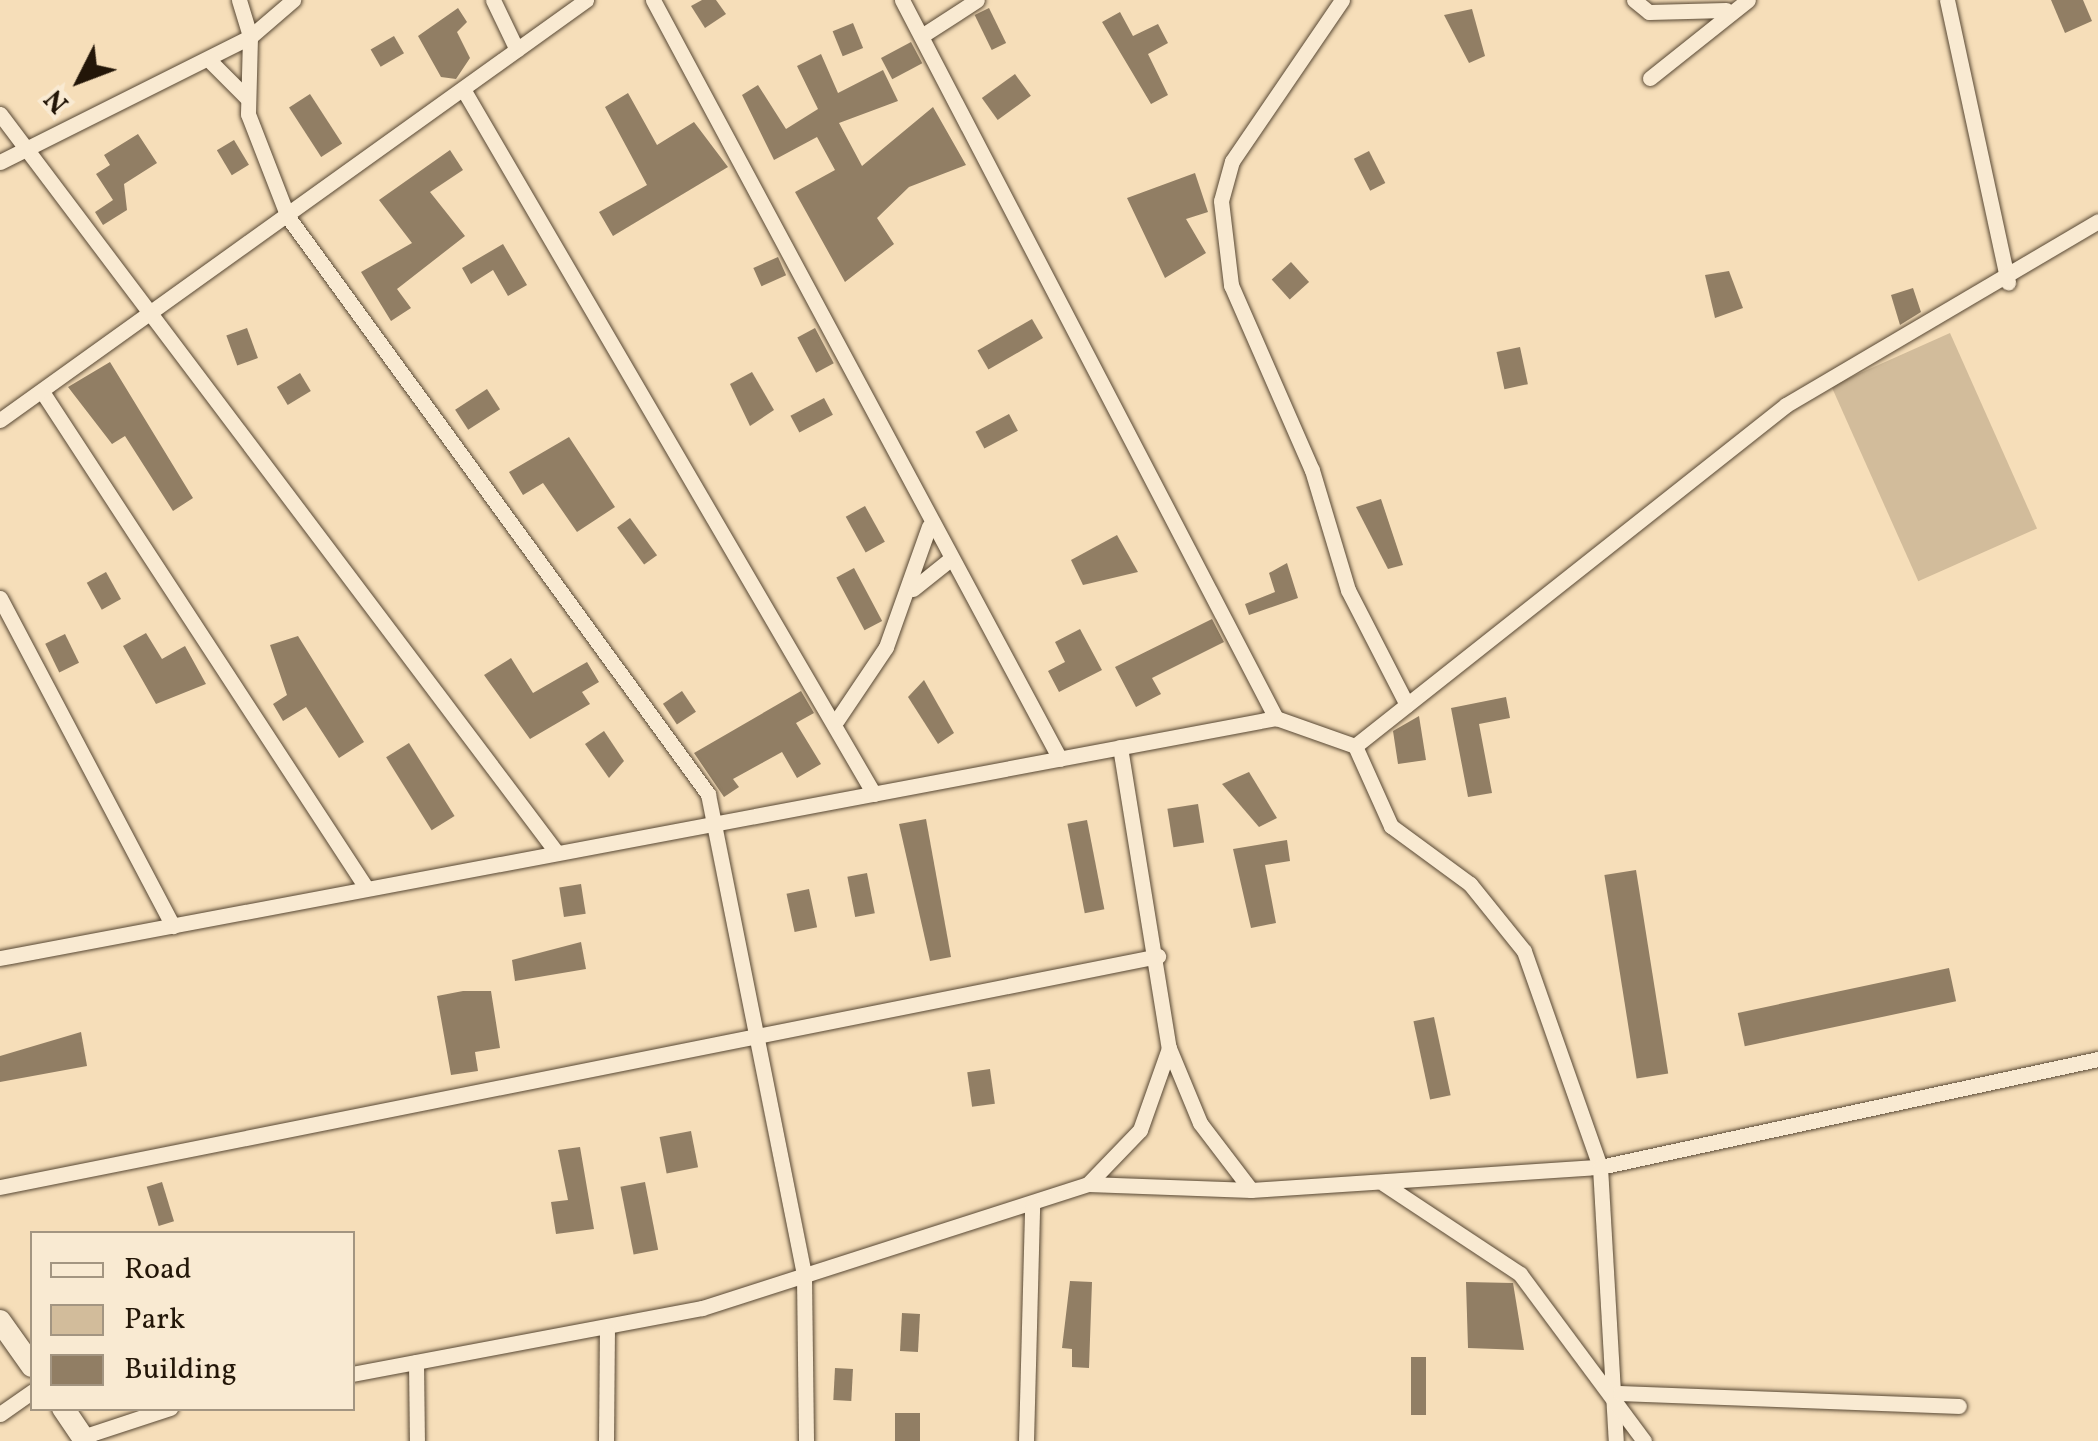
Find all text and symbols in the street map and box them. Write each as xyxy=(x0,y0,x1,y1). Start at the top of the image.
north arrow xyxy=(30,30,130,130)
text: N xyxy=(36,80,79,121)
legend xyxy=(30,1231,355,1411)
text: Road xyxy=(124,1249,192,1291)
text: Park xyxy=(124,1299,185,1341)
text: Building xyxy=(124,1349,237,1391)

